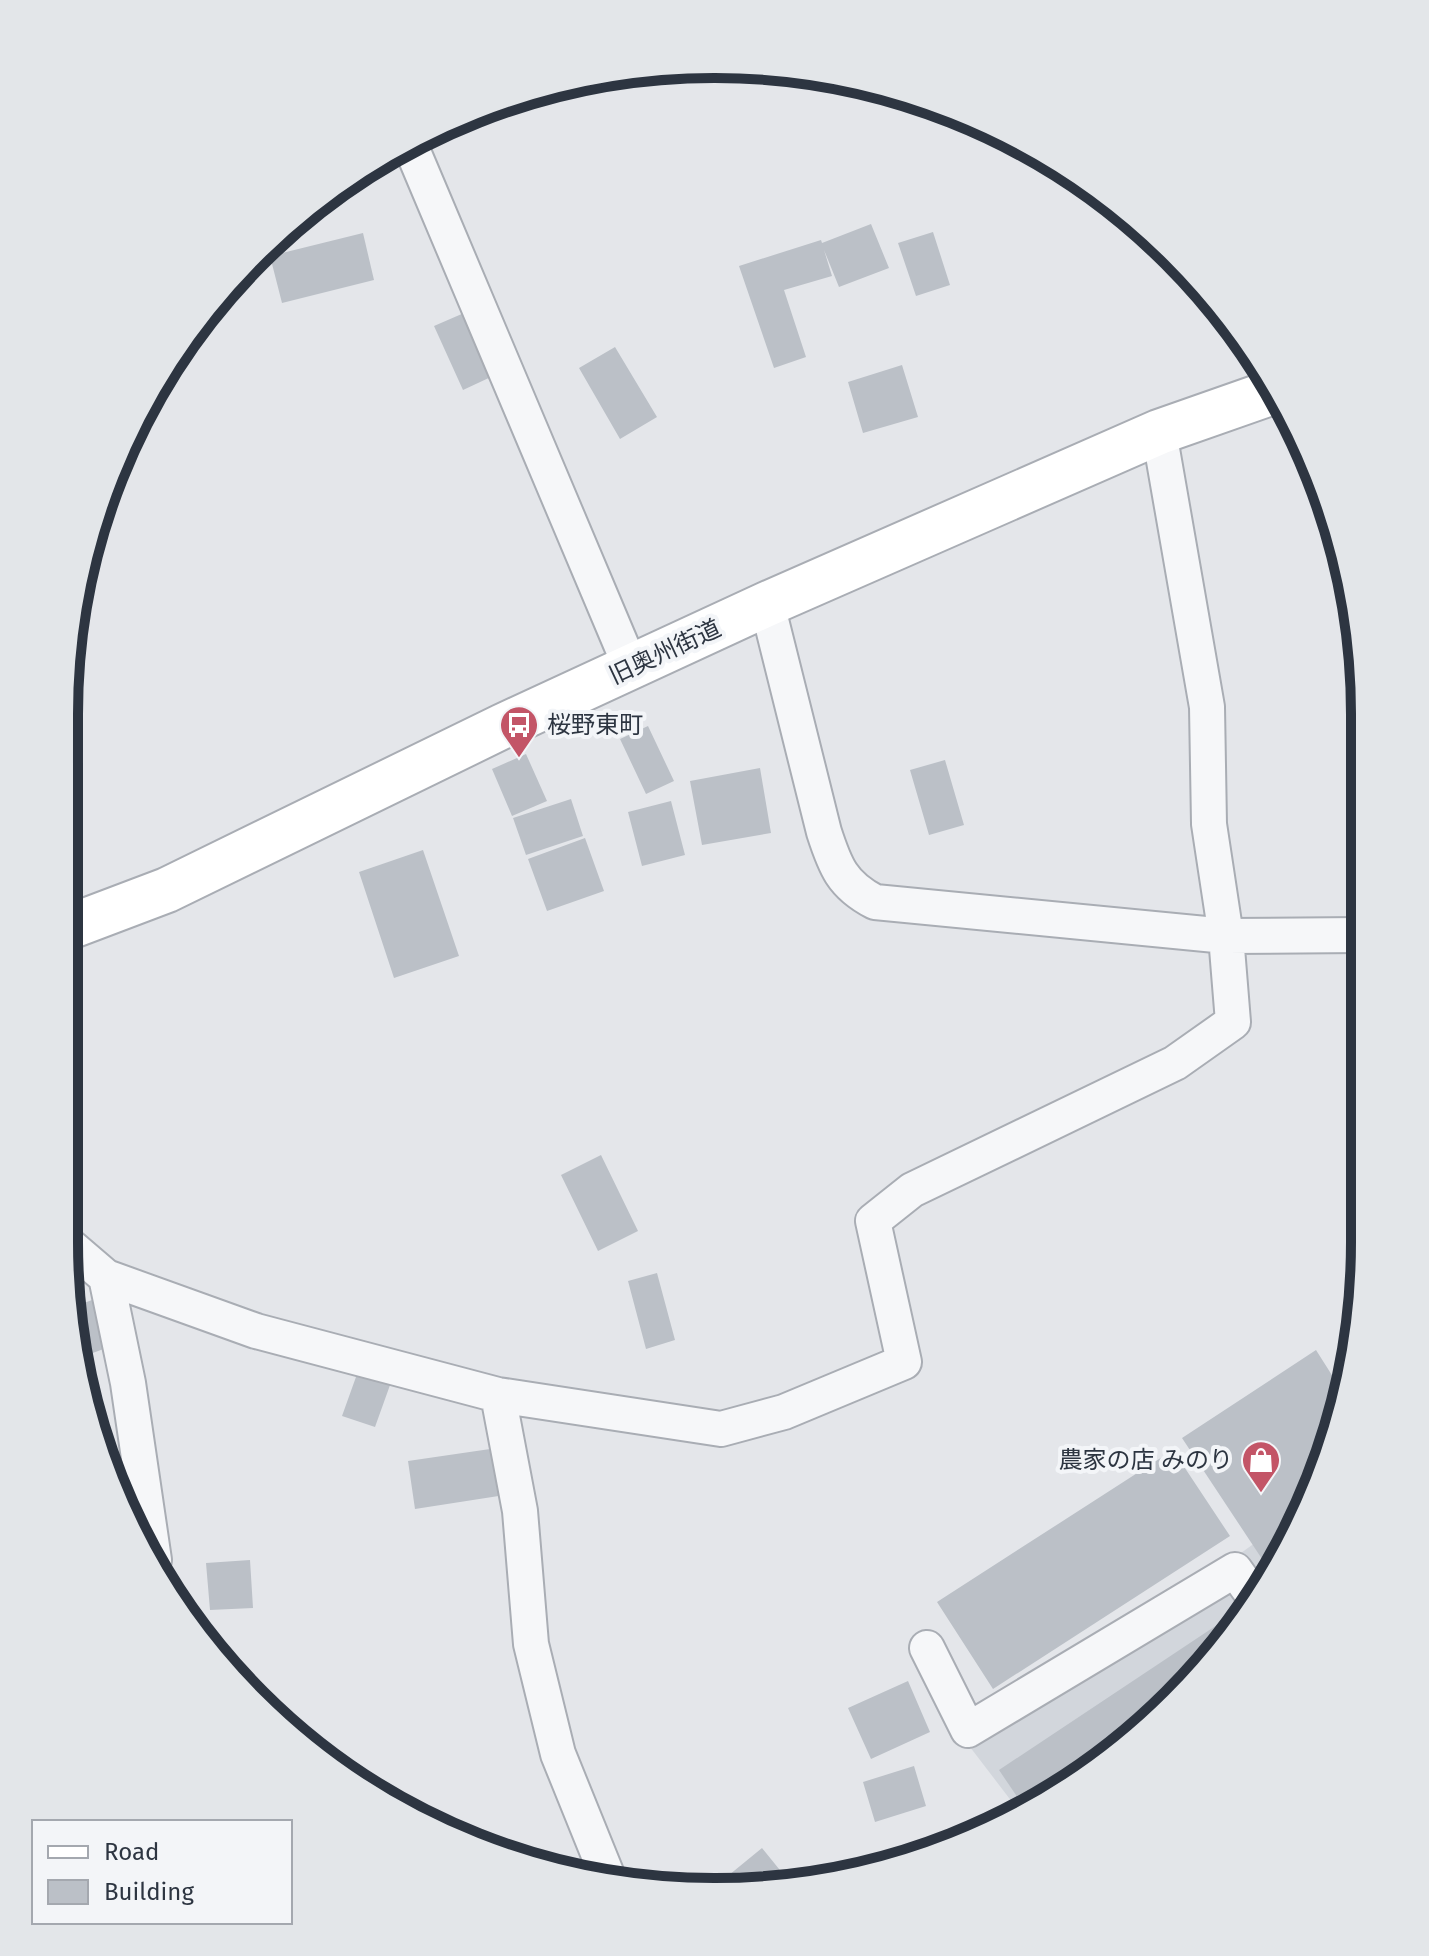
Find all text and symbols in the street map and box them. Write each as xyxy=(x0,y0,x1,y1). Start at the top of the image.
street label: 旧奥州街道 xyxy=(605,614,725,690)
bus stop icon: 桜野東町 xyxy=(498,704,540,759)
place label: 桜野東町 xyxy=(547,711,643,739)
shop icon: 農家の店 みのり xyxy=(1240,1439,1282,1494)
place label: 農家の店 みのり xyxy=(1059,1446,1233,1474)
legend xyxy=(32,1820,292,1924)
text: Road xyxy=(104,1838,159,1866)
text: Building xyxy=(104,1878,194,1906)

